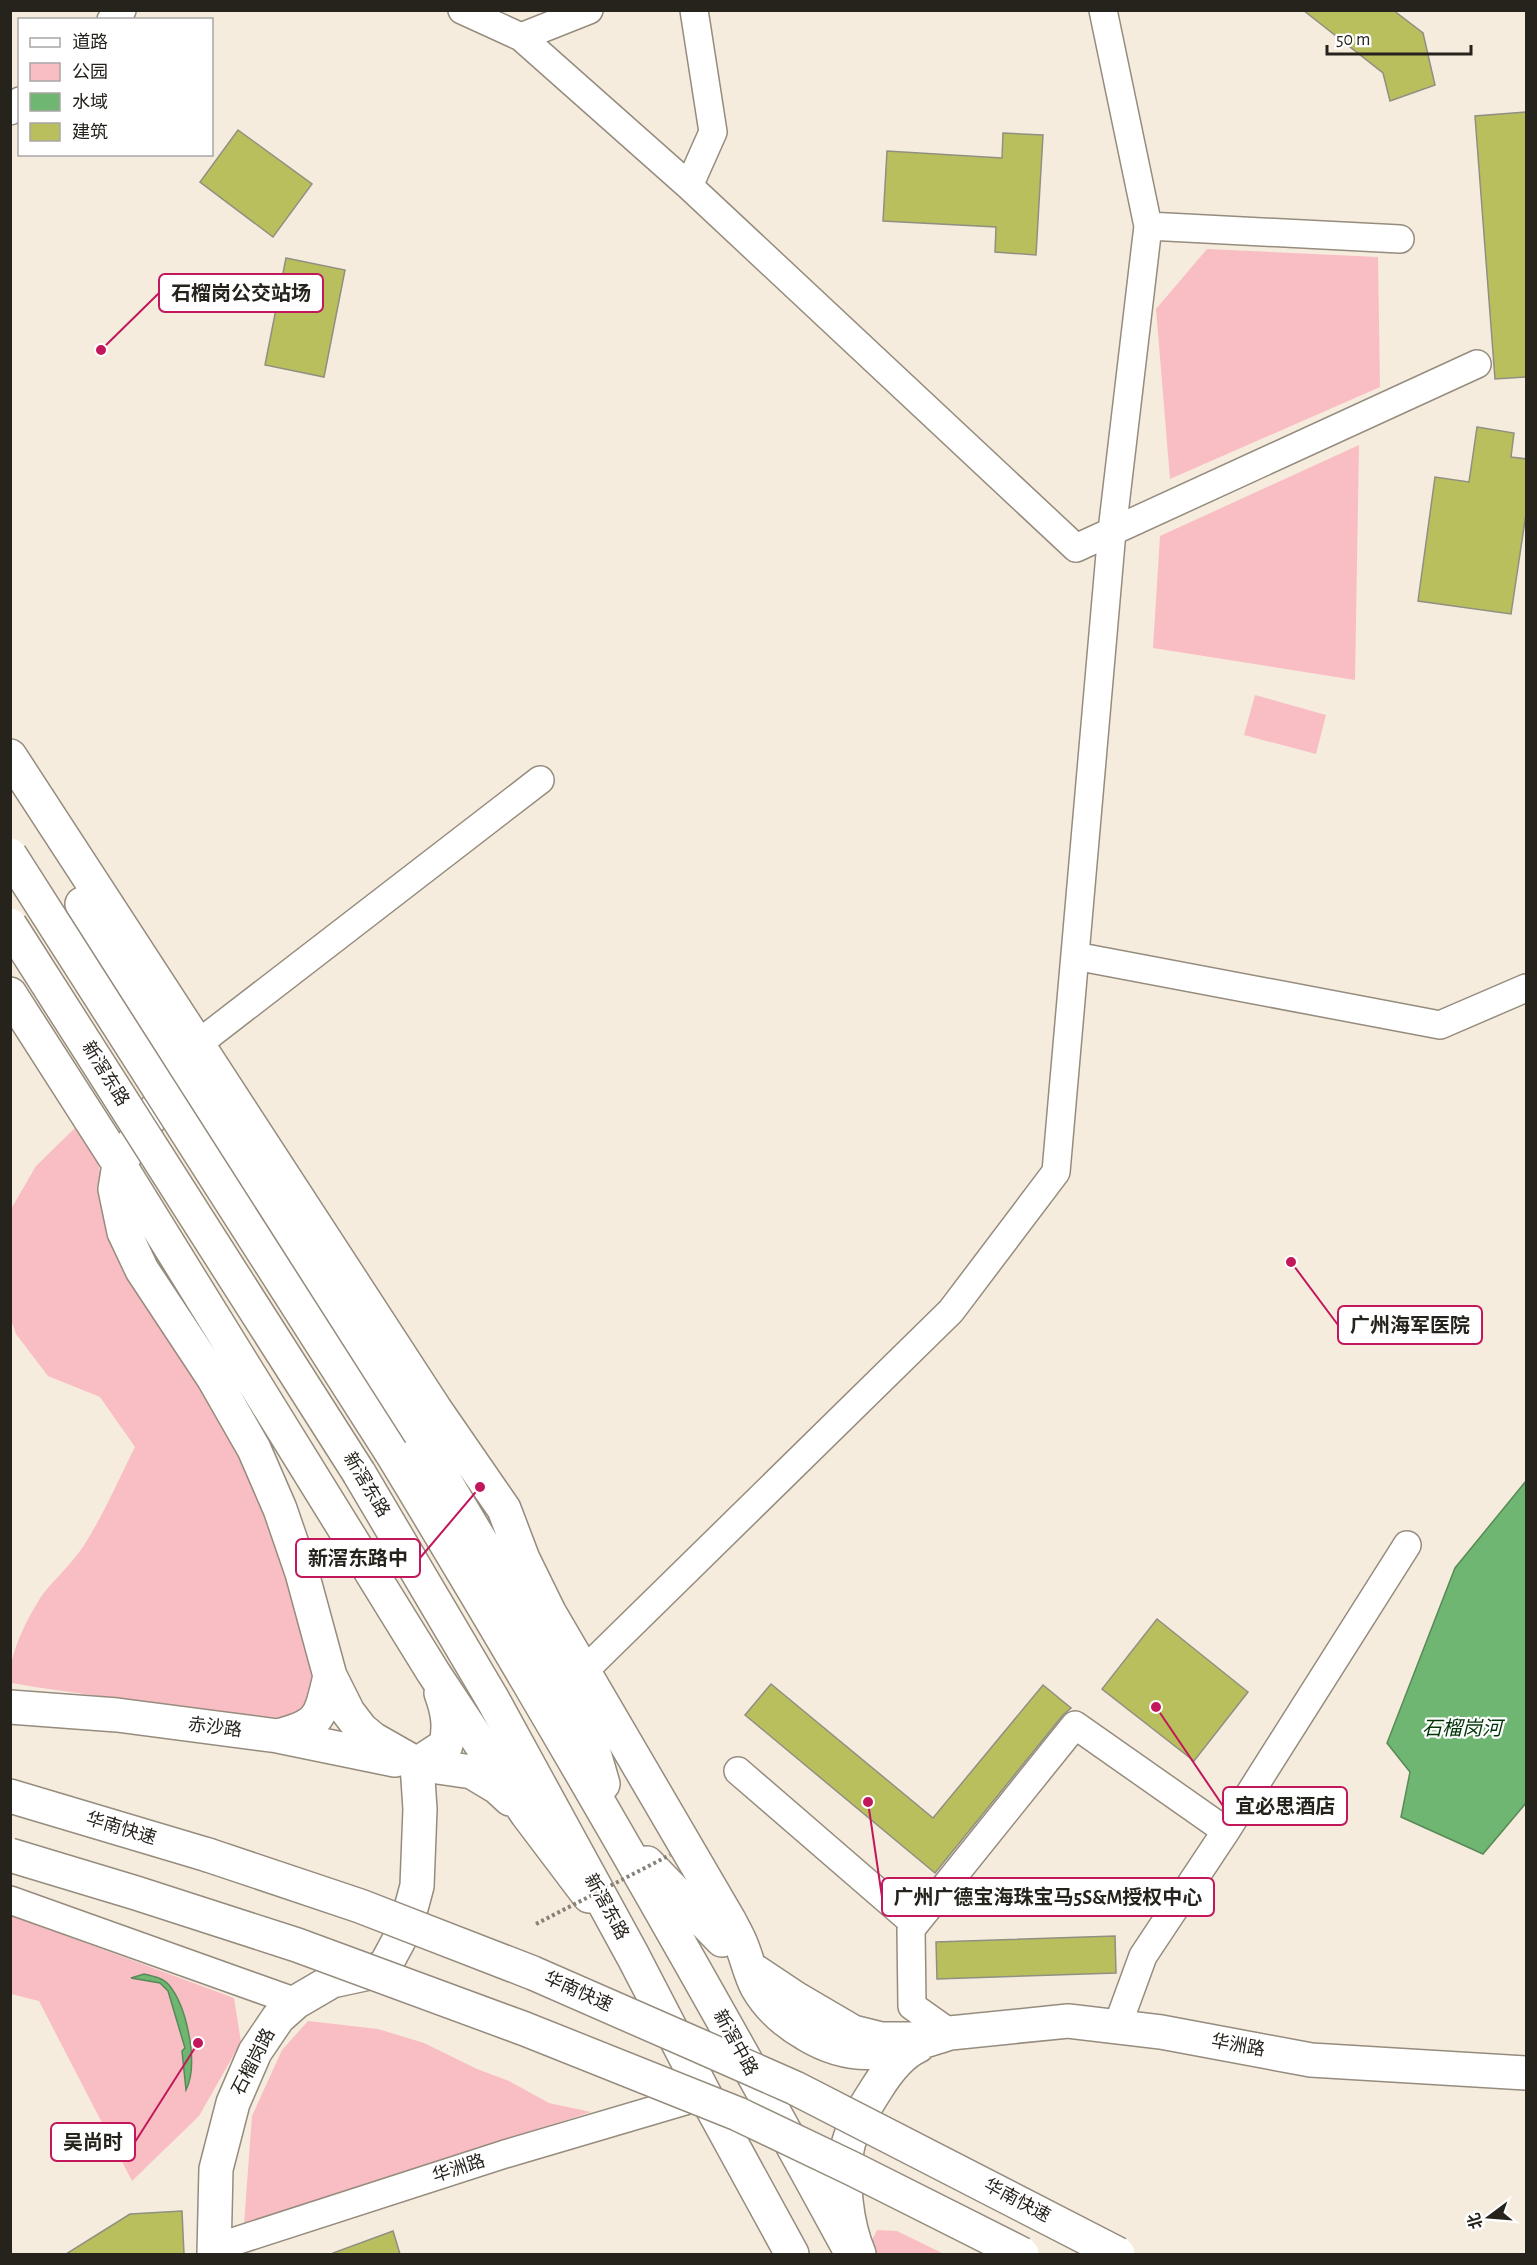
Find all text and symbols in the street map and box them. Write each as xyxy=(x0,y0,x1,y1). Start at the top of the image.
legend xyxy=(18,18,213,156)
scale bar xyxy=(1327,18,1471,56)
text: 50 m xyxy=(1336,31,1370,49)
text: 道路 xyxy=(72,32,108,52)
text: 公园 xyxy=(72,63,108,82)
text: 水域 xyxy=(72,93,108,112)
text: 建筑 xyxy=(72,122,108,142)
callout: 石榴岗公交站场 xyxy=(159,274,323,312)
text: 石榴岗公交站场 xyxy=(171,282,311,304)
street label: 新滘东路 xyxy=(78,1038,133,1109)
callout: 广州海军医院 xyxy=(1338,1306,1482,1344)
text: 广州海军医院 xyxy=(1350,1314,1470,1336)
street label: 新滘东路 xyxy=(340,1448,394,1520)
callout: 新滘东路中 xyxy=(296,1539,420,1577)
text: 新滘东路中 xyxy=(308,1547,408,1569)
street label: 赤沙路 xyxy=(187,1714,243,1740)
water label: 石榴岗河 xyxy=(1422,1718,1506,1739)
callout: 宜必思酒店 xyxy=(1223,1787,1347,1825)
text: 宜必思酒店 xyxy=(1235,1795,1335,1817)
street label: 华南快速 xyxy=(84,1808,159,1848)
street label: 新滘东路 xyxy=(581,1870,633,1943)
callout: 广州广德宝海珠宝马5S&M授权中心 xyxy=(882,1878,1214,1916)
text: 广州广德宝海珠宝马5S&M授权中心 xyxy=(894,1886,1202,1908)
street label: 华南快速 xyxy=(541,1967,615,2015)
street label: 新滘中路 xyxy=(710,2006,762,2079)
street label: 石榴岗路 xyxy=(228,2025,278,2098)
street label: 华洲路 xyxy=(1210,2030,1266,2060)
callout: 吴尚时 xyxy=(51,2123,135,2161)
text: 吴尚时 xyxy=(63,2132,123,2153)
street label: 华洲路 xyxy=(430,2150,487,2186)
street label: 华南快速 xyxy=(981,2174,1054,2226)
north arrow xyxy=(1459,2187,1519,2247)
text: 北 xyxy=(1465,2211,1485,2231)

